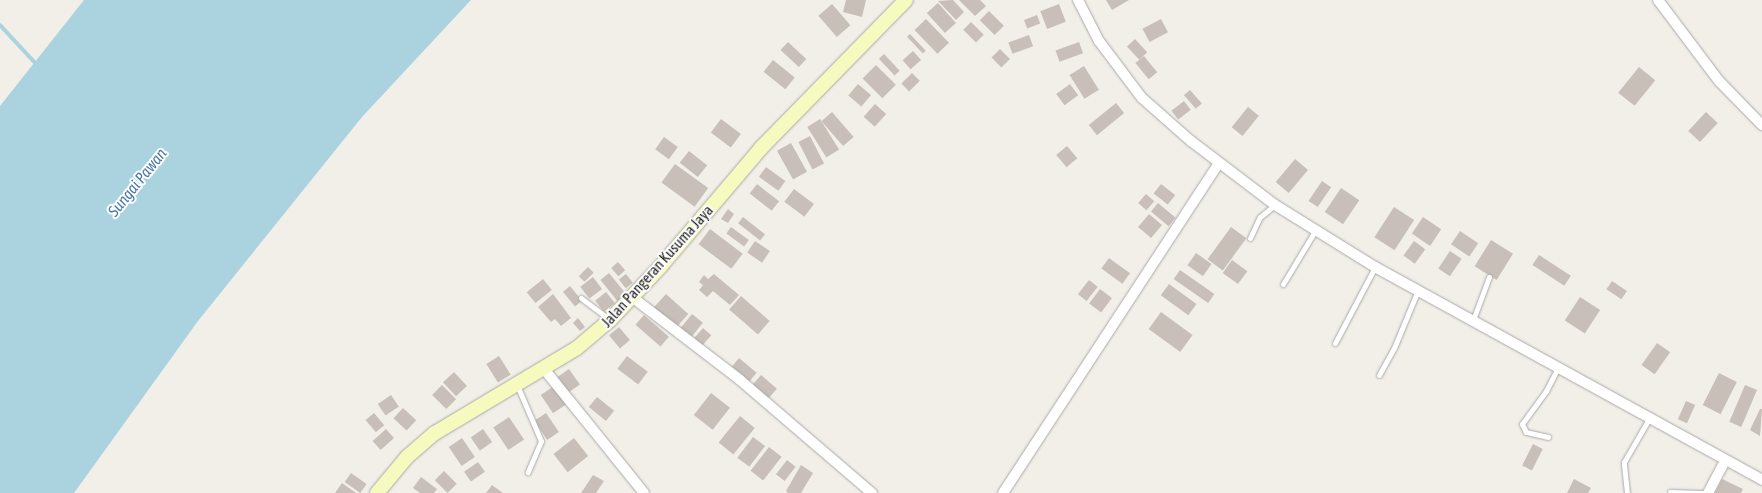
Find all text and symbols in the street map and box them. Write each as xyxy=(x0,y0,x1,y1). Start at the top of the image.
water label: Sungai Pawan xyxy=(104,144,170,220)
street label: Jalan Pangeran Kusuma Jaya xyxy=(597,201,717,331)

